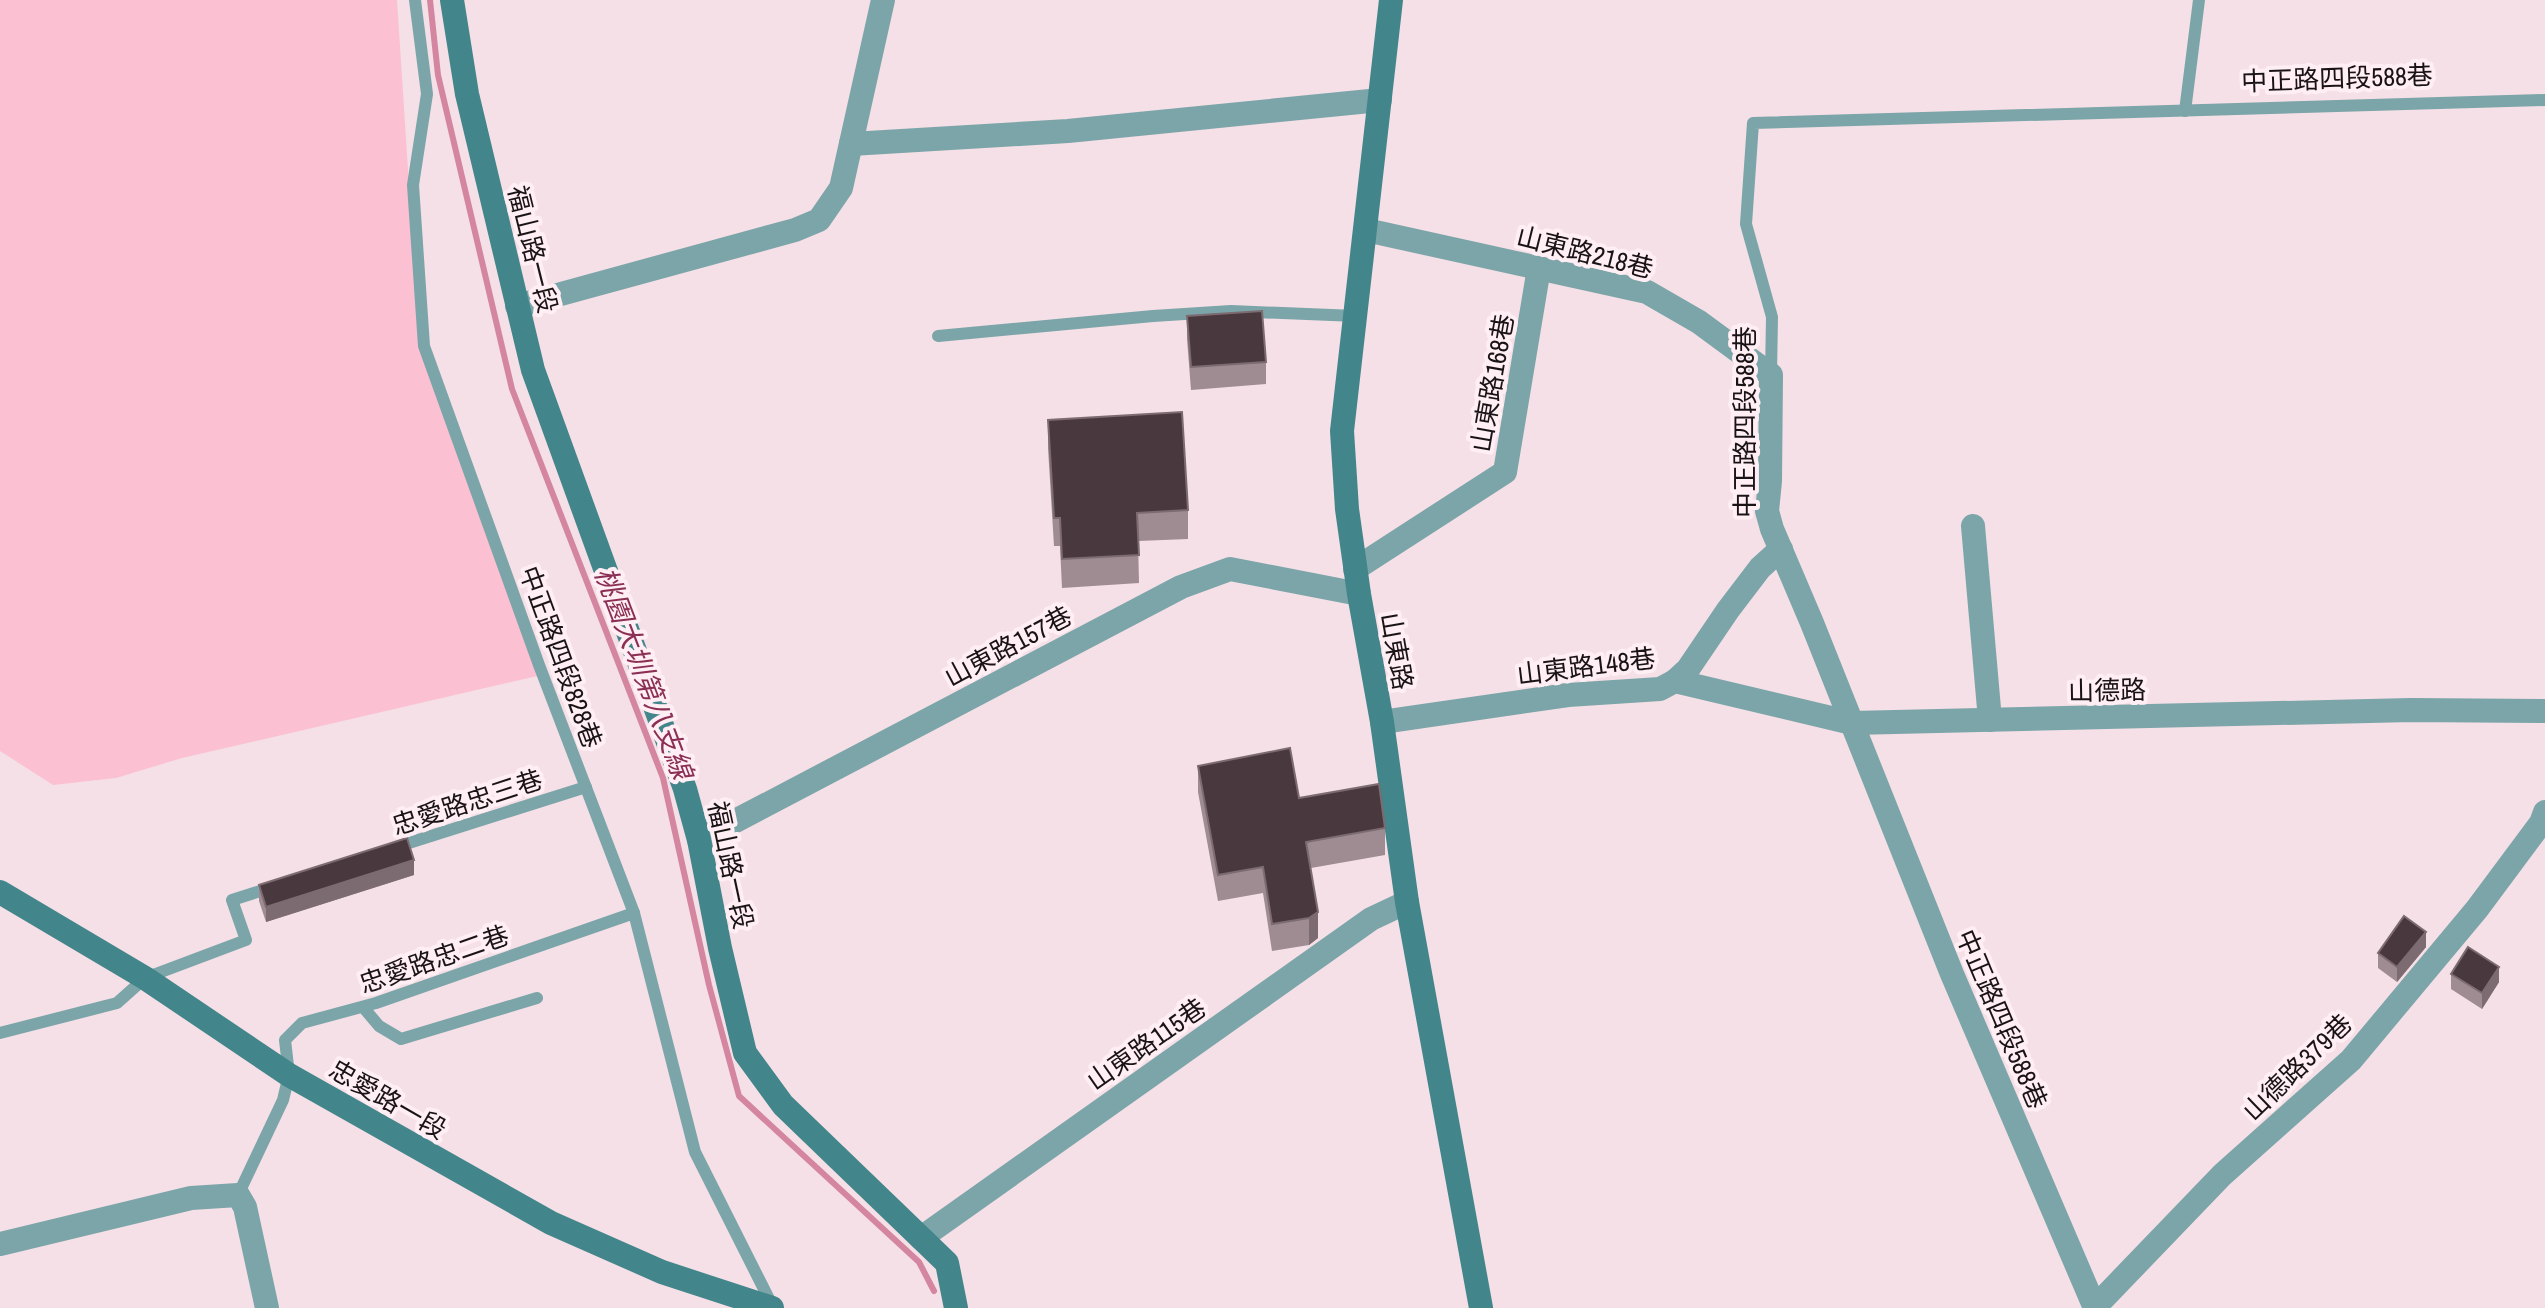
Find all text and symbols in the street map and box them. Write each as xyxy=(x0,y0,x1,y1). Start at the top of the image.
street label: 中正路四段588巷 xyxy=(2241,57,2433,99)
street label: 福山路一段 xyxy=(500,182,566,316)
street label: 山東路218巷 xyxy=(1513,218,1657,286)
street label: 山東路168巷 xyxy=(1463,311,1521,455)
street label: 中正路四段588巷 xyxy=(1727,326,1762,518)
street label: 中正路四段828巷 xyxy=(512,561,610,753)
water label: 桃園大圳第八支線 xyxy=(586,562,703,787)
street label: 山東路157巷 xyxy=(938,598,1078,694)
street label: 山東路 xyxy=(1373,610,1421,692)
street label: 山東路148巷 xyxy=(1515,640,1657,692)
street label: 山德路 xyxy=(2068,672,2146,708)
street label: 忠愛路忠三巷 xyxy=(387,761,547,843)
street label: 福山路一段 xyxy=(700,798,762,932)
street label: 忠愛路忠二巷 xyxy=(355,917,513,1001)
street label: 中正路四段588巷 xyxy=(1948,924,2056,1114)
street label: 山東路115巷 xyxy=(1079,990,1213,1098)
street label: 山德路379巷 xyxy=(2235,1006,2359,1128)
street label: 忠愛路一段 xyxy=(323,1051,453,1147)

